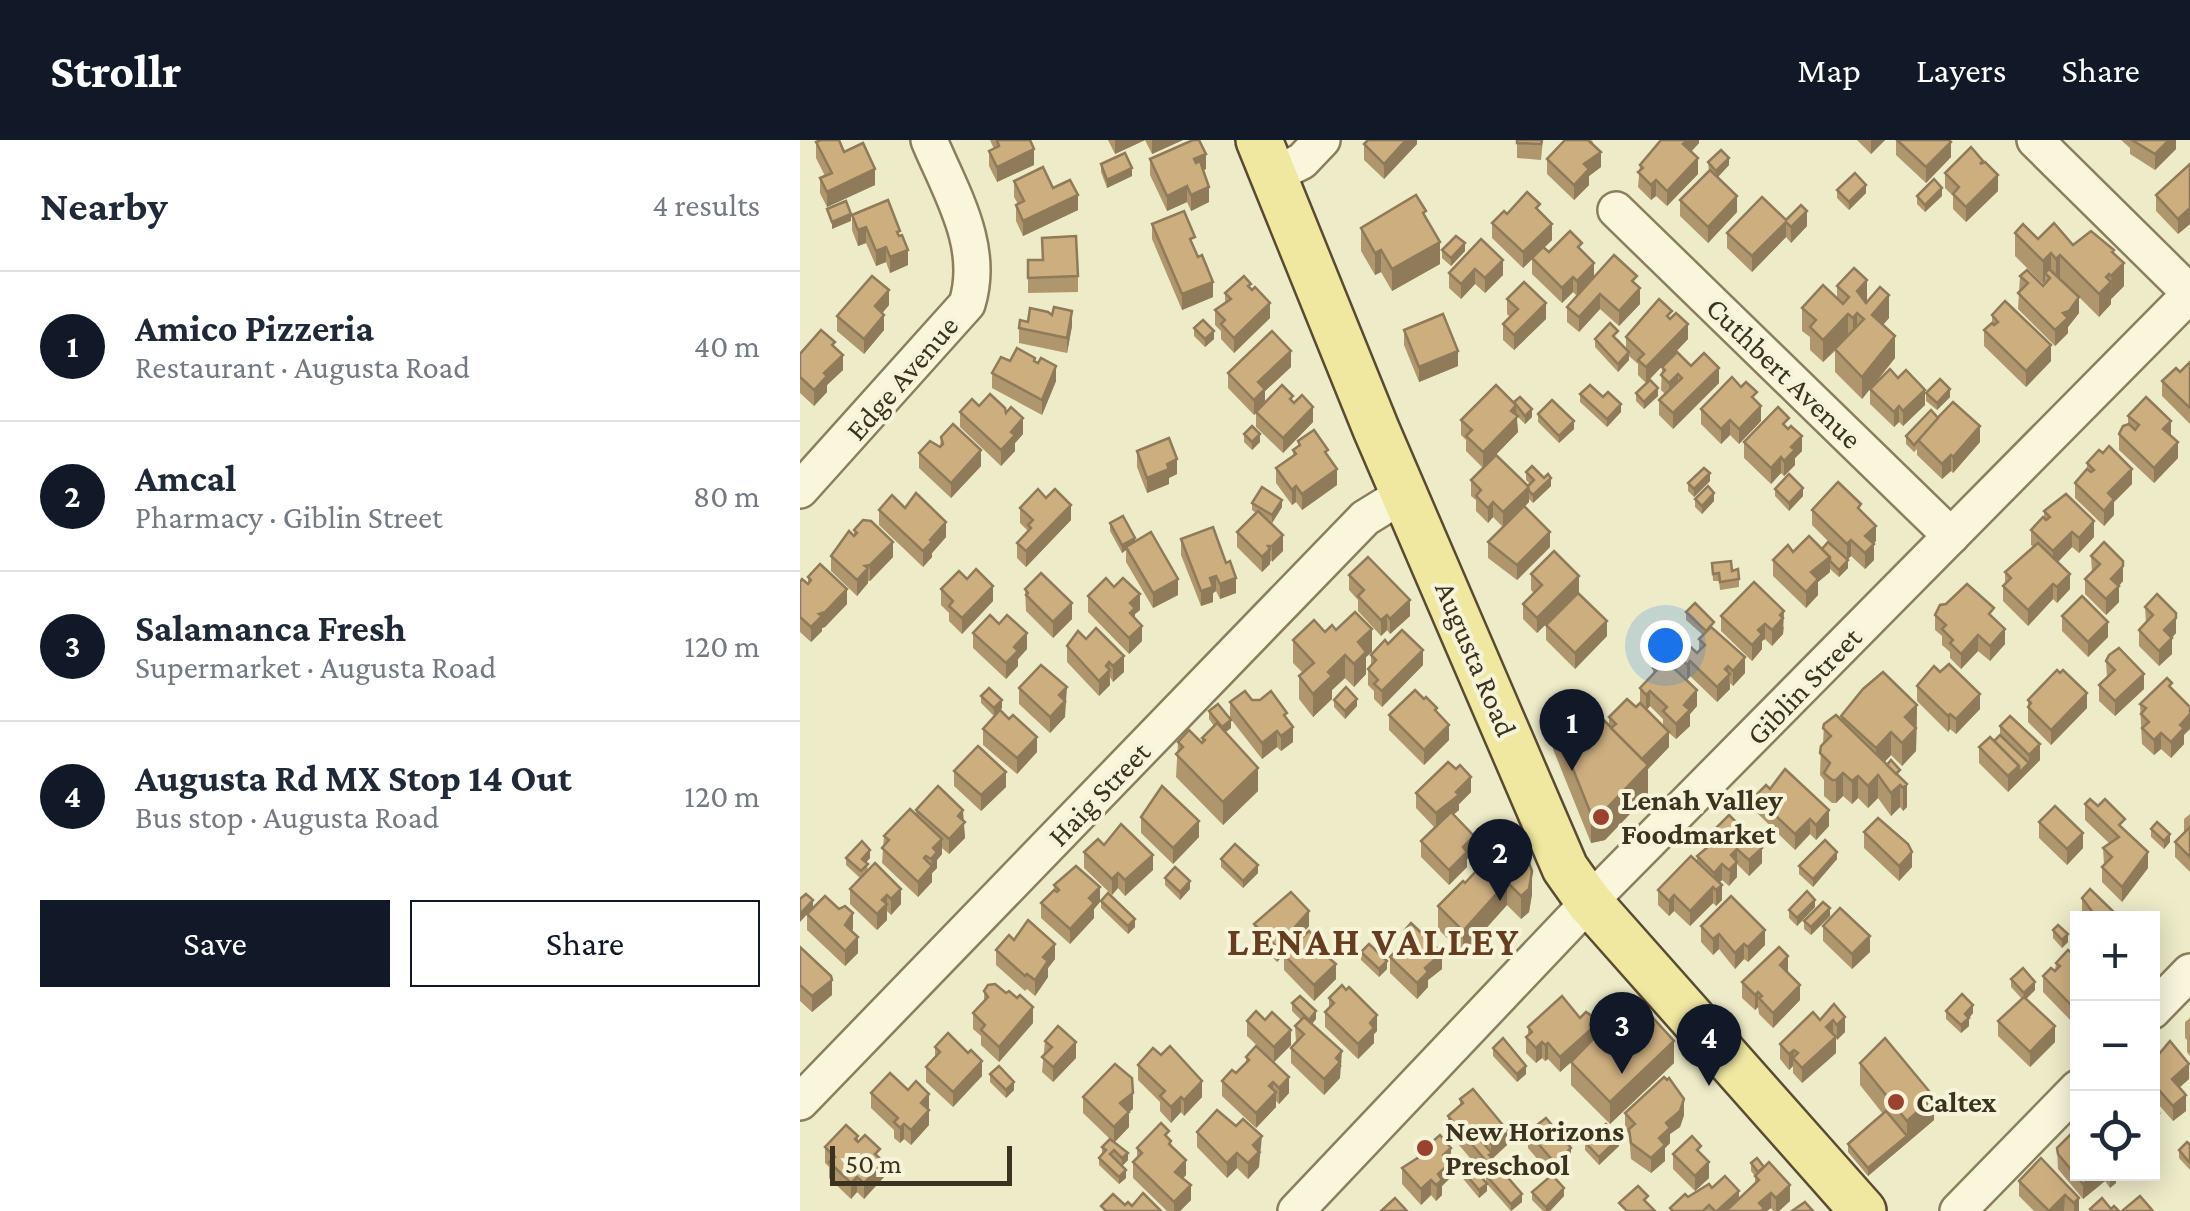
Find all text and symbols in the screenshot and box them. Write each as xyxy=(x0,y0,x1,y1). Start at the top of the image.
text: Strollr xyxy=(50,44,181,97)
text: Map xyxy=(1797,51,1861,90)
text: Layers xyxy=(1916,51,2007,90)
text: Share xyxy=(2062,51,2140,90)
text: Nearby xyxy=(40,182,168,229)
text: 4 results xyxy=(652,187,760,223)
street label: Cuthbert Avenue xyxy=(1700,290,1869,455)
text: Amico Pizzeria xyxy=(135,307,374,349)
street label: Edge Avenue xyxy=(839,309,965,447)
text: 1 xyxy=(67,328,78,364)
text: 40 m xyxy=(694,328,760,364)
text: Restaurant · Augusta Road xyxy=(135,349,470,385)
text: Amcal xyxy=(135,457,236,499)
text: 2 xyxy=(64,478,81,514)
text: 80 m xyxy=(693,478,760,514)
text: Pharmacy · Giblin Street xyxy=(135,499,443,535)
street label: Augusta Road xyxy=(1428,576,1524,742)
text: Salamanca Fresh xyxy=(135,607,406,649)
street label: Giblin Street xyxy=(1740,619,1868,751)
your location xyxy=(1640,620,1691,671)
text: 3 xyxy=(65,628,80,664)
text: 120 m xyxy=(684,628,760,664)
text: Supermarket · Augusta Road xyxy=(135,649,496,685)
pin: 1 xyxy=(1540,688,1604,771)
street label: Haig Street xyxy=(1041,734,1158,853)
text: Augusta Rd MX Stop 14 Out xyxy=(135,757,572,799)
text: 4 xyxy=(64,778,81,814)
text: 120 m xyxy=(684,778,760,814)
place label: Lenah Valley Foodmarket xyxy=(1621,783,1783,850)
text: Bus stop · Augusta Road xyxy=(135,799,439,835)
marker: Lenah Valley Foodmarket xyxy=(1590,806,1612,828)
pin: 2 xyxy=(1468,818,1532,901)
button: Save xyxy=(40,900,390,987)
button: Share xyxy=(410,900,760,987)
map controls xyxy=(2070,911,2160,1181)
button: + xyxy=(2070,911,2160,1001)
district label: LENAH VALLEY xyxy=(1227,919,1521,964)
pin: 3 xyxy=(1590,992,1654,1074)
button: − xyxy=(2070,1001,2160,1091)
pin: 4 xyxy=(1676,1004,1742,1086)
place label: Caltex xyxy=(1916,1085,1997,1118)
marker: Caltex xyxy=(1885,1091,1907,1113)
button: locate xyxy=(2070,1091,2160,1181)
place label: New Horizons Preschool xyxy=(1445,1114,1624,1181)
marker: New Horizons Preschool xyxy=(1414,1137,1436,1159)
scale bar xyxy=(830,1141,1012,1186)
text: 50 m xyxy=(845,1148,902,1179)

